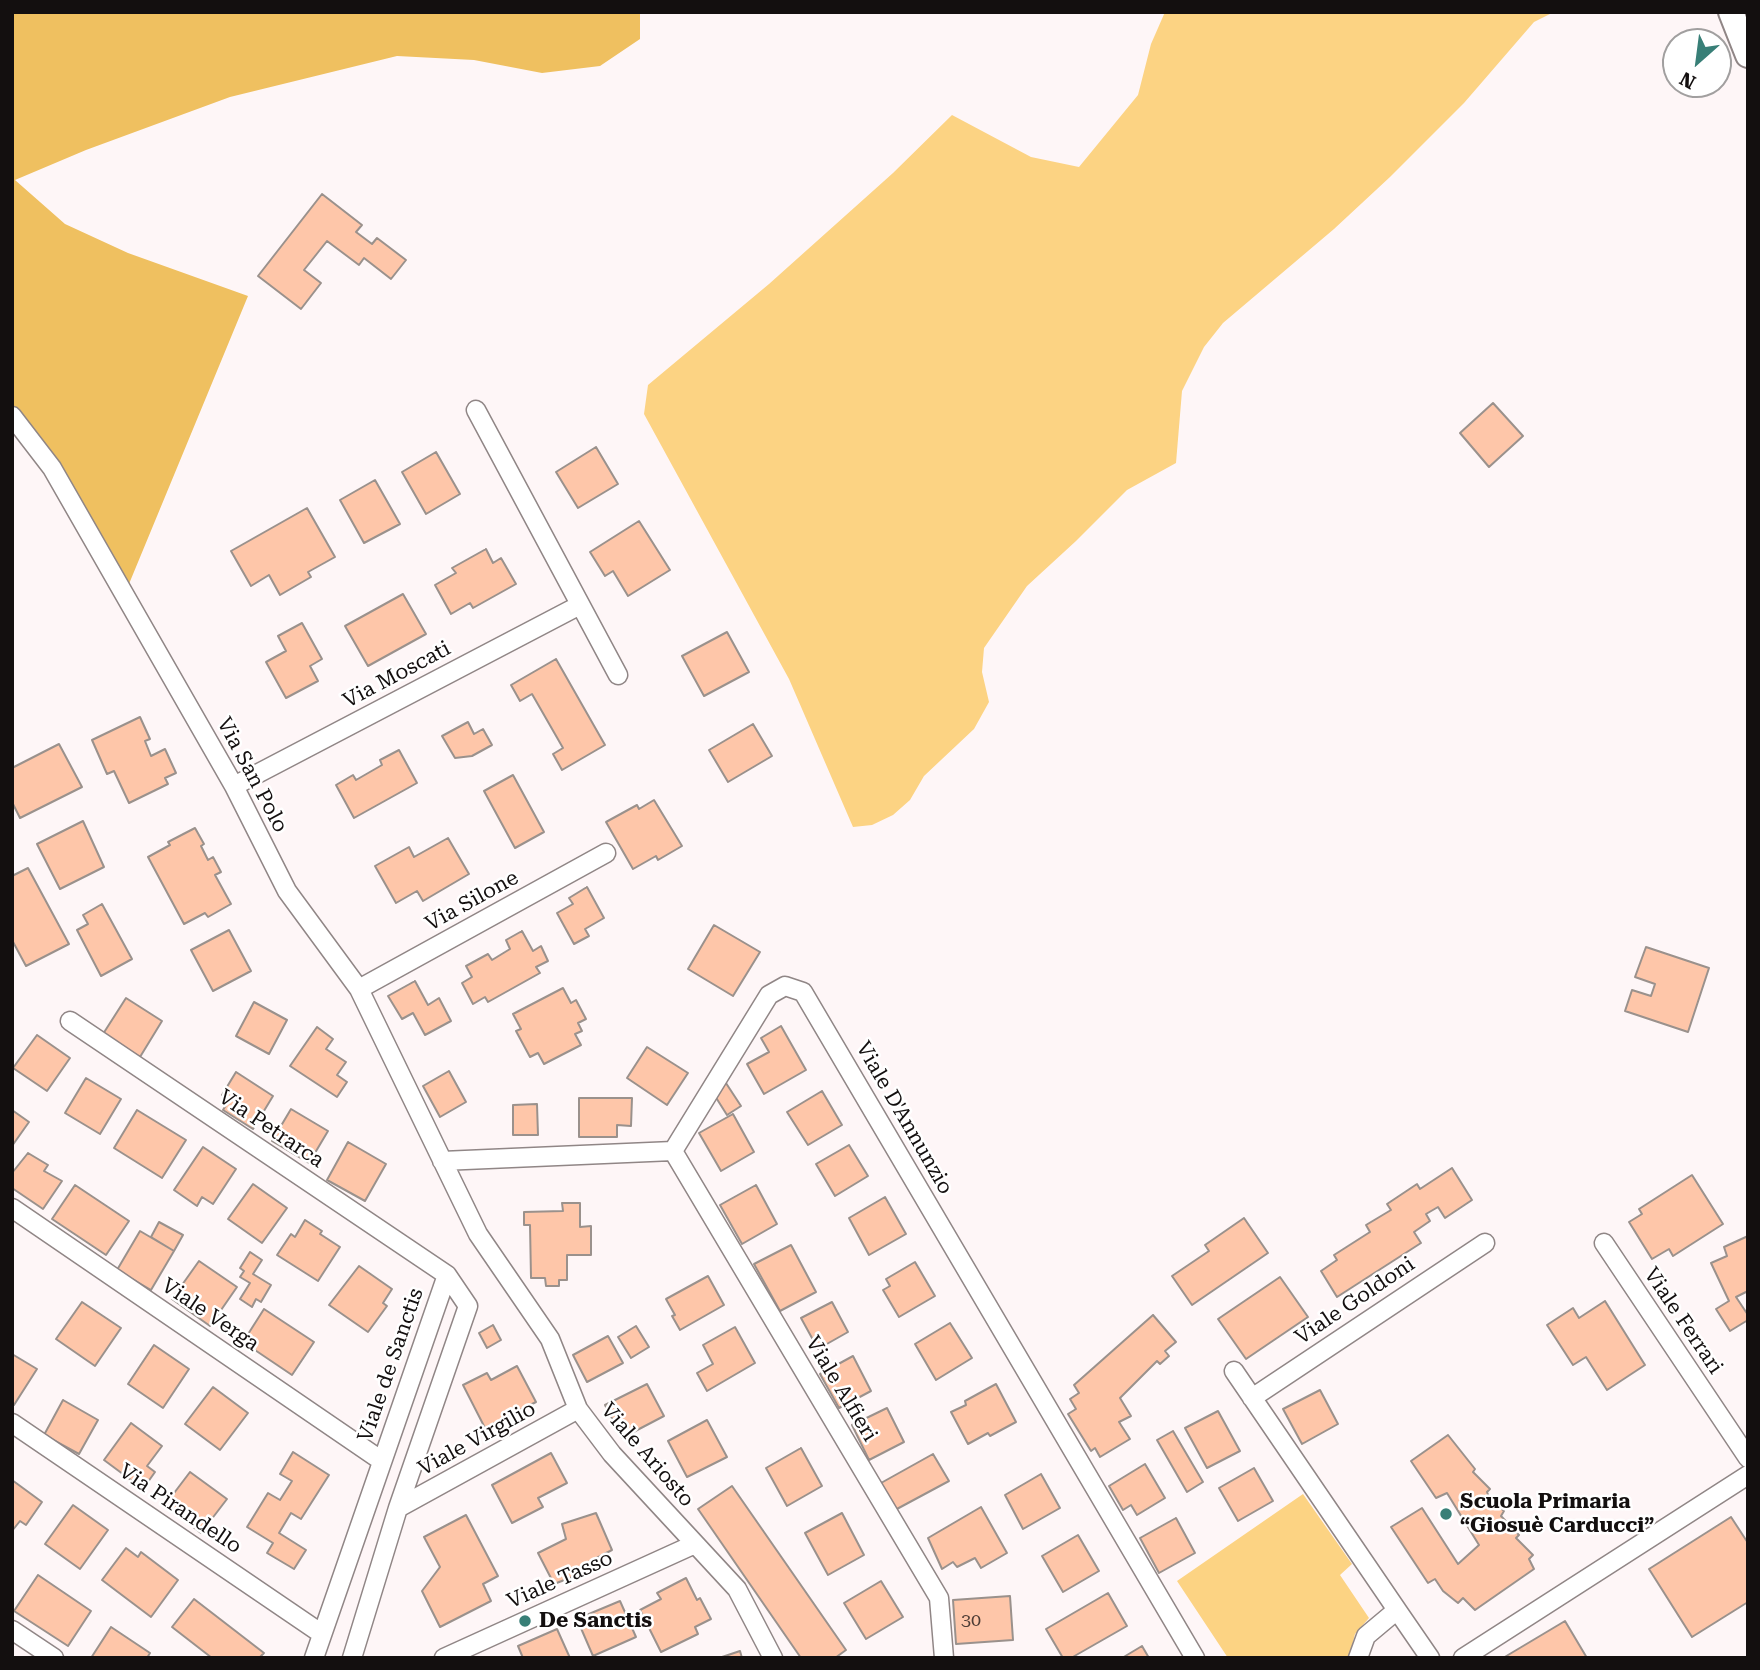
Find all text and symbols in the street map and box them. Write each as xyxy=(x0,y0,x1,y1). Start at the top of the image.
north arrow xyxy=(1662,28,1732,98)
text: N xyxy=(1676,67,1700,94)
street label: Via Moscati xyxy=(339,636,455,714)
street label: Via San Polo xyxy=(211,713,293,837)
street label: Via Silone xyxy=(421,865,523,937)
street label: Viale D'Annunzio xyxy=(850,1037,958,1199)
street label: Via Petrarca xyxy=(213,1084,329,1174)
street label: Viale Goldoni xyxy=(1290,1252,1420,1350)
street label: Viale Ferrari xyxy=(1638,1263,1728,1379)
street label: Viale Verga xyxy=(156,1273,264,1357)
street label: Viale de Sanctis xyxy=(353,1285,429,1445)
street label: Viale Alfieri xyxy=(800,1332,882,1446)
street label: Viale Virgilio xyxy=(414,1396,540,1482)
street label: Viale Ariosto xyxy=(595,1398,699,1512)
street label: Via Pirandello xyxy=(114,1459,246,1559)
place label: Scuola Primaria “Giosuè Carducci” xyxy=(1460,1489,1654,1539)
marker: Scuola Primaria “Giosuè Carducci” xyxy=(1438,1506,1454,1522)
street label: Viale Tasso xyxy=(503,1546,617,1614)
place label: De Sanctis xyxy=(539,1608,652,1634)
house number: 30 xyxy=(961,1610,981,1632)
marker: De Sanctis xyxy=(517,1613,533,1629)

